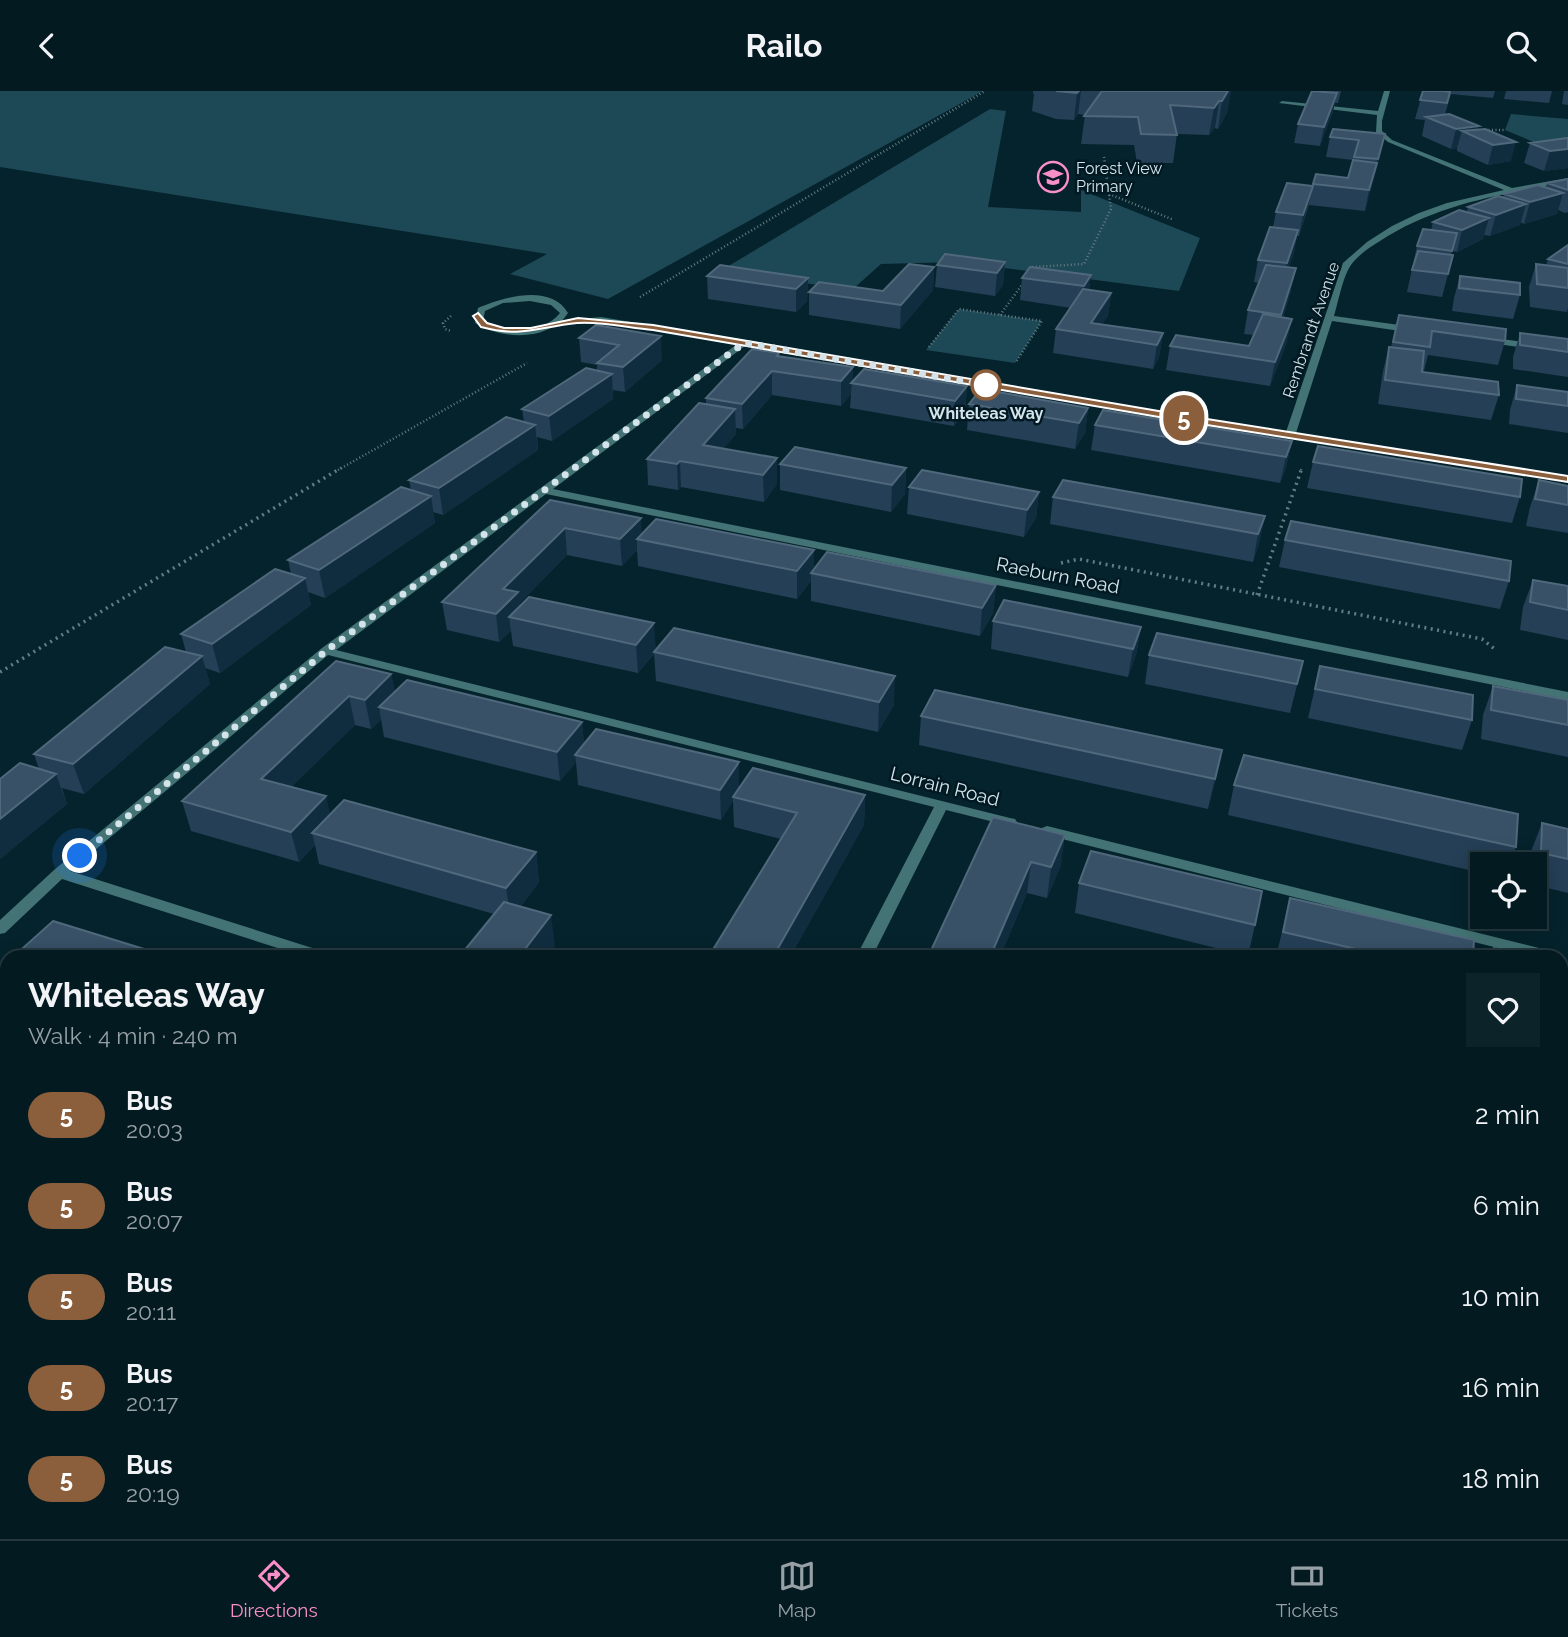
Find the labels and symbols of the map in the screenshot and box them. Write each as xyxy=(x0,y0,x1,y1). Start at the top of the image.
place label: Forest View Primary xyxy=(1076,159,1162,196)
school or university icon: Forest View Primary xyxy=(1036,160,1070,194)
street label: Rembrandt Avenue xyxy=(1279,259,1343,401)
marker: Whiteleas Way xyxy=(971,370,1001,400)
line badge: 5 xyxy=(1161,395,1207,441)
place label: Whiteleas Way xyxy=(929,404,1044,423)
street label: Raeburn Road xyxy=(995,552,1121,598)
street label: Lorrain Road xyxy=(888,762,1002,810)
your location xyxy=(62,838,97,873)

